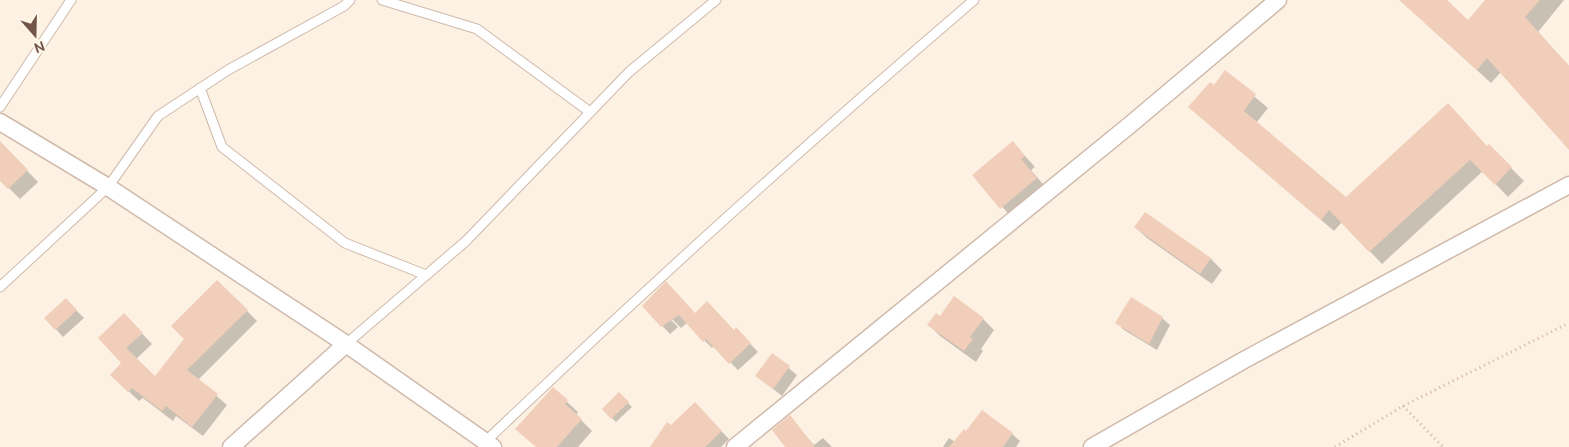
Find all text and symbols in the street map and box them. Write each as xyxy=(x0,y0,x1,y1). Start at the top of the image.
north arrow xyxy=(10,10,60,60)
text: N xyxy=(32,38,47,57)

